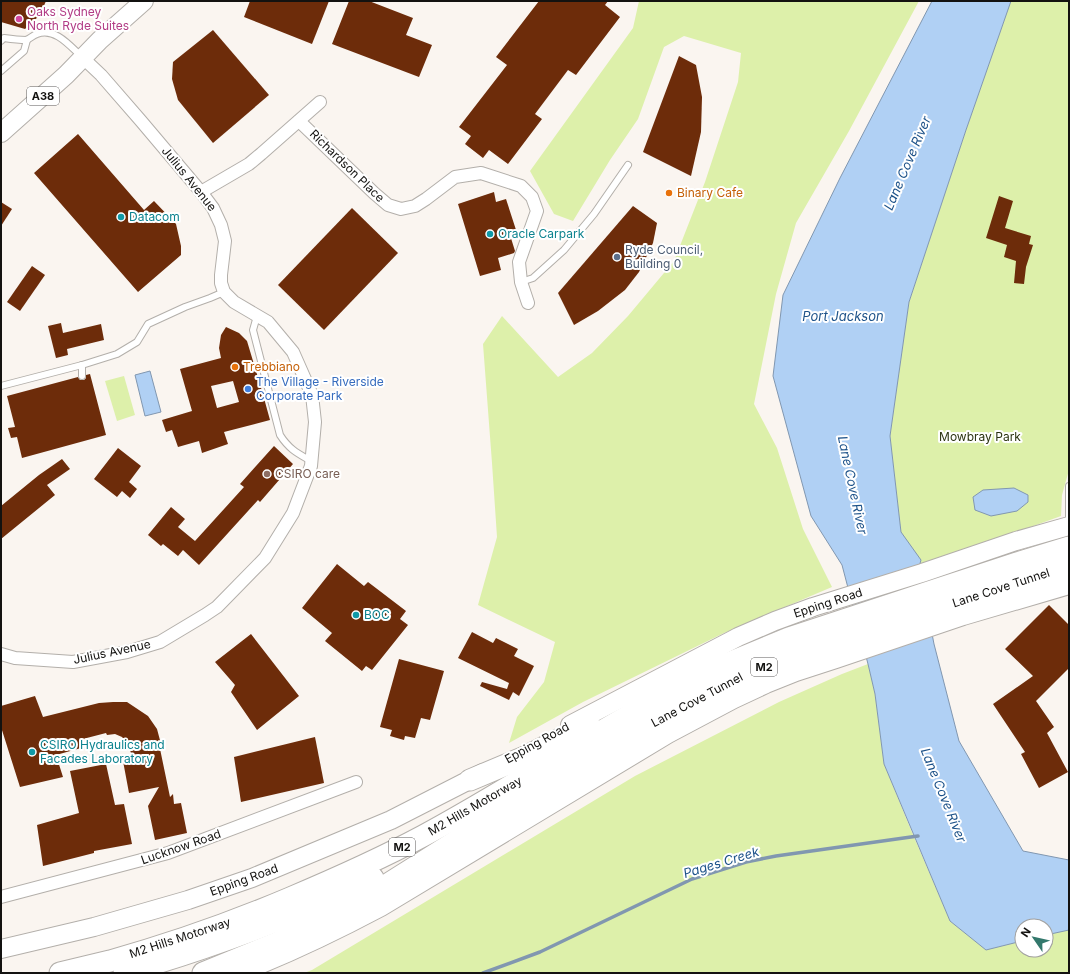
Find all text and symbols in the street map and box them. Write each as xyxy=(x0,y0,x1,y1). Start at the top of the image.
place label: Oaks Sydney North Ryde Suites xyxy=(27,4,129,33)
marker: Oaks Sydney North Ryde Suites xyxy=(14,14,24,24)
road number: A38 xyxy=(27,87,59,105)
water label: Lane Cove River xyxy=(880,113,934,212)
street label: Richardson Place xyxy=(307,126,388,205)
street label: Julius Avenue xyxy=(159,143,220,214)
place label: Binary Cafe xyxy=(677,185,743,200)
marker: Binary Cafe xyxy=(664,188,674,198)
place label: Datacom xyxy=(129,209,180,224)
marker: Datacom xyxy=(116,212,126,222)
place label: Oracle Carpark xyxy=(498,226,585,241)
marker: Oracle Carpark xyxy=(485,229,495,239)
place label: Ryde Council, Building 0 xyxy=(625,242,703,271)
marker: Ryde Council, Building 0 xyxy=(612,252,622,262)
water label: Port Jackson xyxy=(802,308,884,324)
place label: Trebbiano xyxy=(243,359,300,374)
marker: Trebbiano xyxy=(230,362,240,372)
place label: The Village - Riverside Corporate Park xyxy=(256,374,384,403)
marker: The Village - Riverside Corporate Park xyxy=(243,384,253,394)
park label: Mowbray Park xyxy=(939,429,1021,444)
water label: Lane Cove River xyxy=(835,434,871,537)
place label: CSIRO care xyxy=(275,466,340,481)
marker: CSIRO care xyxy=(262,469,272,479)
street label: Lane Cove Tunnel xyxy=(950,565,1051,610)
street label: Epping Road xyxy=(791,584,864,621)
place label: BOC xyxy=(364,607,390,622)
marker: BOC xyxy=(351,610,361,620)
street label: Julius Avenue xyxy=(72,636,152,667)
road number: M2 xyxy=(751,658,777,676)
street label: Lane Cove Tunnel xyxy=(648,669,745,730)
street label: Epping Road xyxy=(502,719,572,766)
place label: CSIRO Hydraulics and Facades Laboratory xyxy=(40,737,165,766)
water label: Lane Cove River xyxy=(918,745,971,846)
marker: CSIRO Hydraulics and Facades Laboratory xyxy=(27,747,37,757)
street label: M2 Hills Motorway xyxy=(425,773,524,838)
street label: Lucknow Road xyxy=(139,826,223,867)
road number: M2 xyxy=(389,838,415,856)
water label: Pages Creek xyxy=(681,843,762,881)
street label: Epping Road xyxy=(208,860,280,899)
street label: M2 Hills Motorway xyxy=(127,914,233,961)
north arrow xyxy=(1014,918,1054,958)
text: N xyxy=(1018,925,1034,940)

